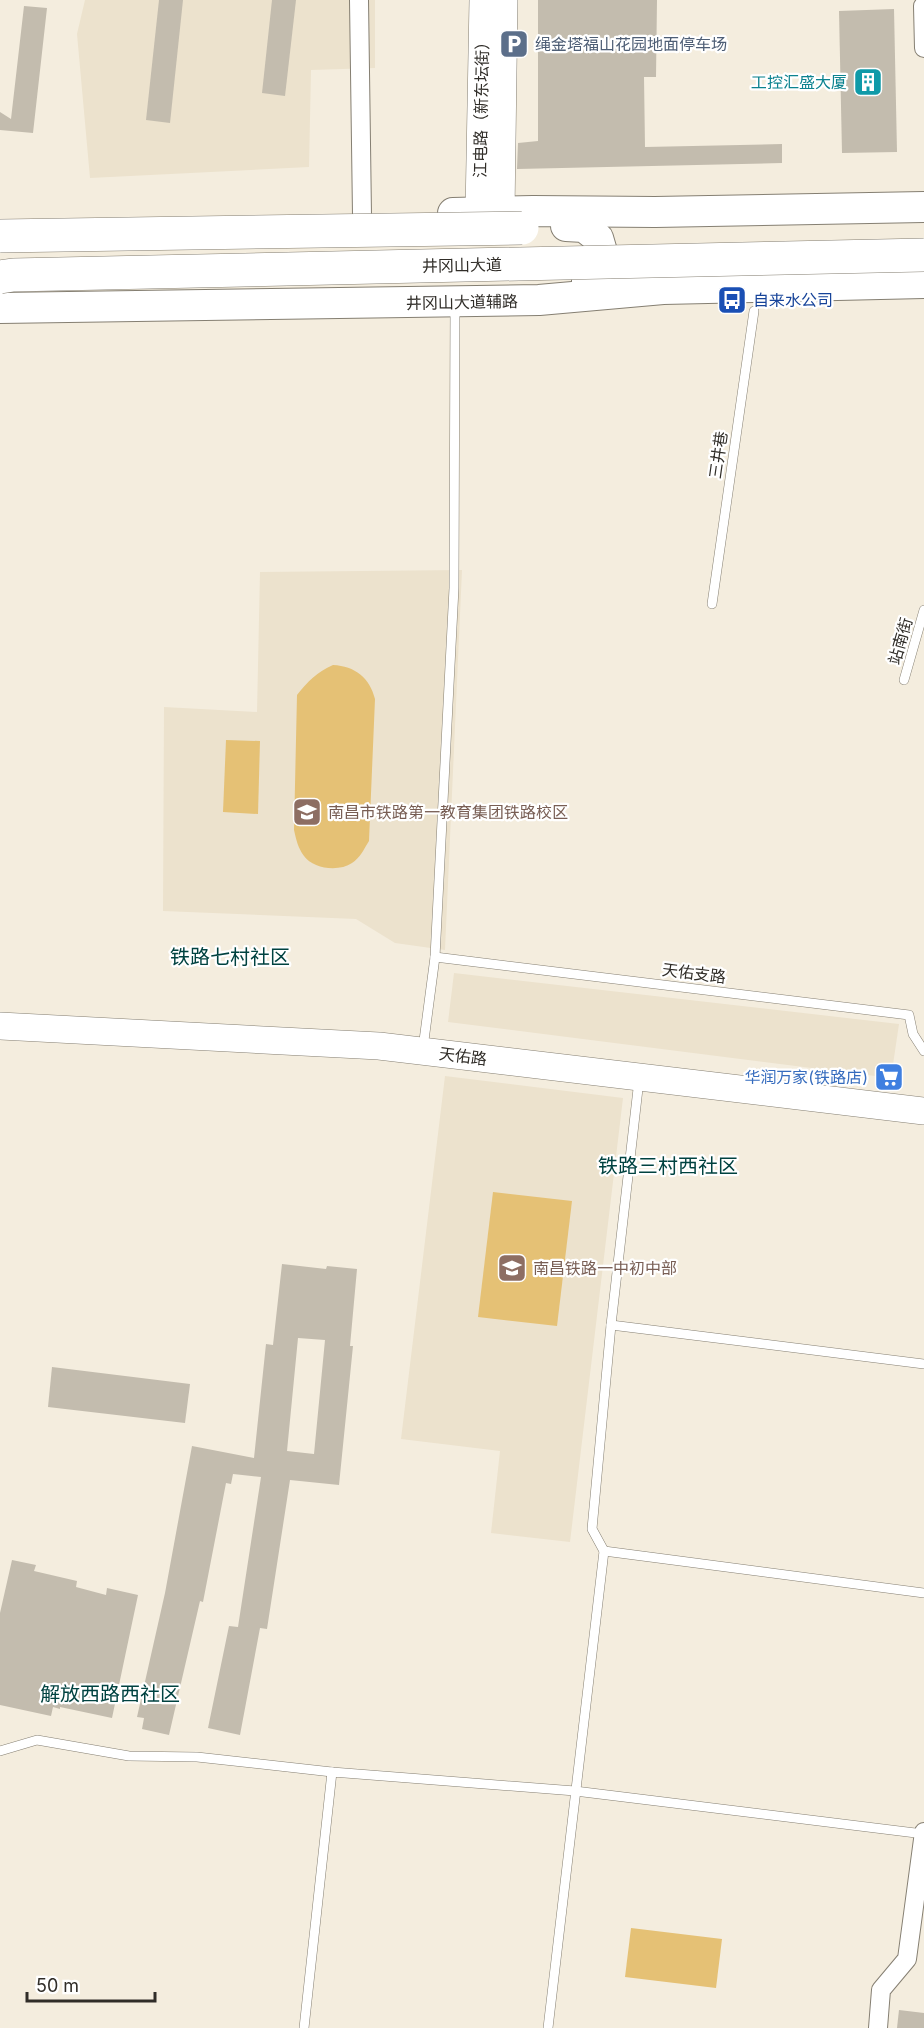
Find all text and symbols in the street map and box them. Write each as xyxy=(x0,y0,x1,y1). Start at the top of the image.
parking icon: 绳金塔福山花园地面停车场 xyxy=(498,28,530,60)
street label: 江电路（新东坛街） xyxy=(470,34,492,178)
place label: 绳金塔福山花园地面停车场 xyxy=(535,34,727,54)
building icon: 工控汇盛大厦 xyxy=(852,66,884,98)
place label: 工控汇盛大厦 xyxy=(751,72,847,92)
street label: 井冈山大道 xyxy=(422,254,502,276)
bus stop icon: 自来水公司 xyxy=(716,284,748,316)
place label: 自来水公司 xyxy=(753,290,833,310)
street label: 井冈山大道辅路 xyxy=(406,291,518,313)
street label: 三井巷 xyxy=(705,430,731,480)
street label: 站南街 xyxy=(884,615,916,667)
school or university icon: 南昌市铁路第一教育集团铁路校区 xyxy=(291,796,323,828)
place label: 南昌市铁路第一教育集团铁路校区 xyxy=(328,802,568,822)
district label: 铁路七村社区 xyxy=(170,945,290,969)
street label: 天佑支路 xyxy=(661,959,727,987)
street label: 天佑路 xyxy=(438,1043,488,1069)
supermarket icon: 华润万家(铁路店) xyxy=(873,1061,905,1093)
place label: 华润万家(铁路店) xyxy=(744,1067,868,1087)
district label: 铁路三村西社区 xyxy=(598,1154,738,1178)
school or university icon: 南昌铁路一中初中部 xyxy=(496,1252,528,1284)
place label: 南昌铁路一中初中部 xyxy=(533,1258,677,1278)
district label: 解放西路西社区 xyxy=(40,1682,180,1706)
scale bar xyxy=(27,1965,154,2003)
text: 50 m xyxy=(36,1975,79,1996)

